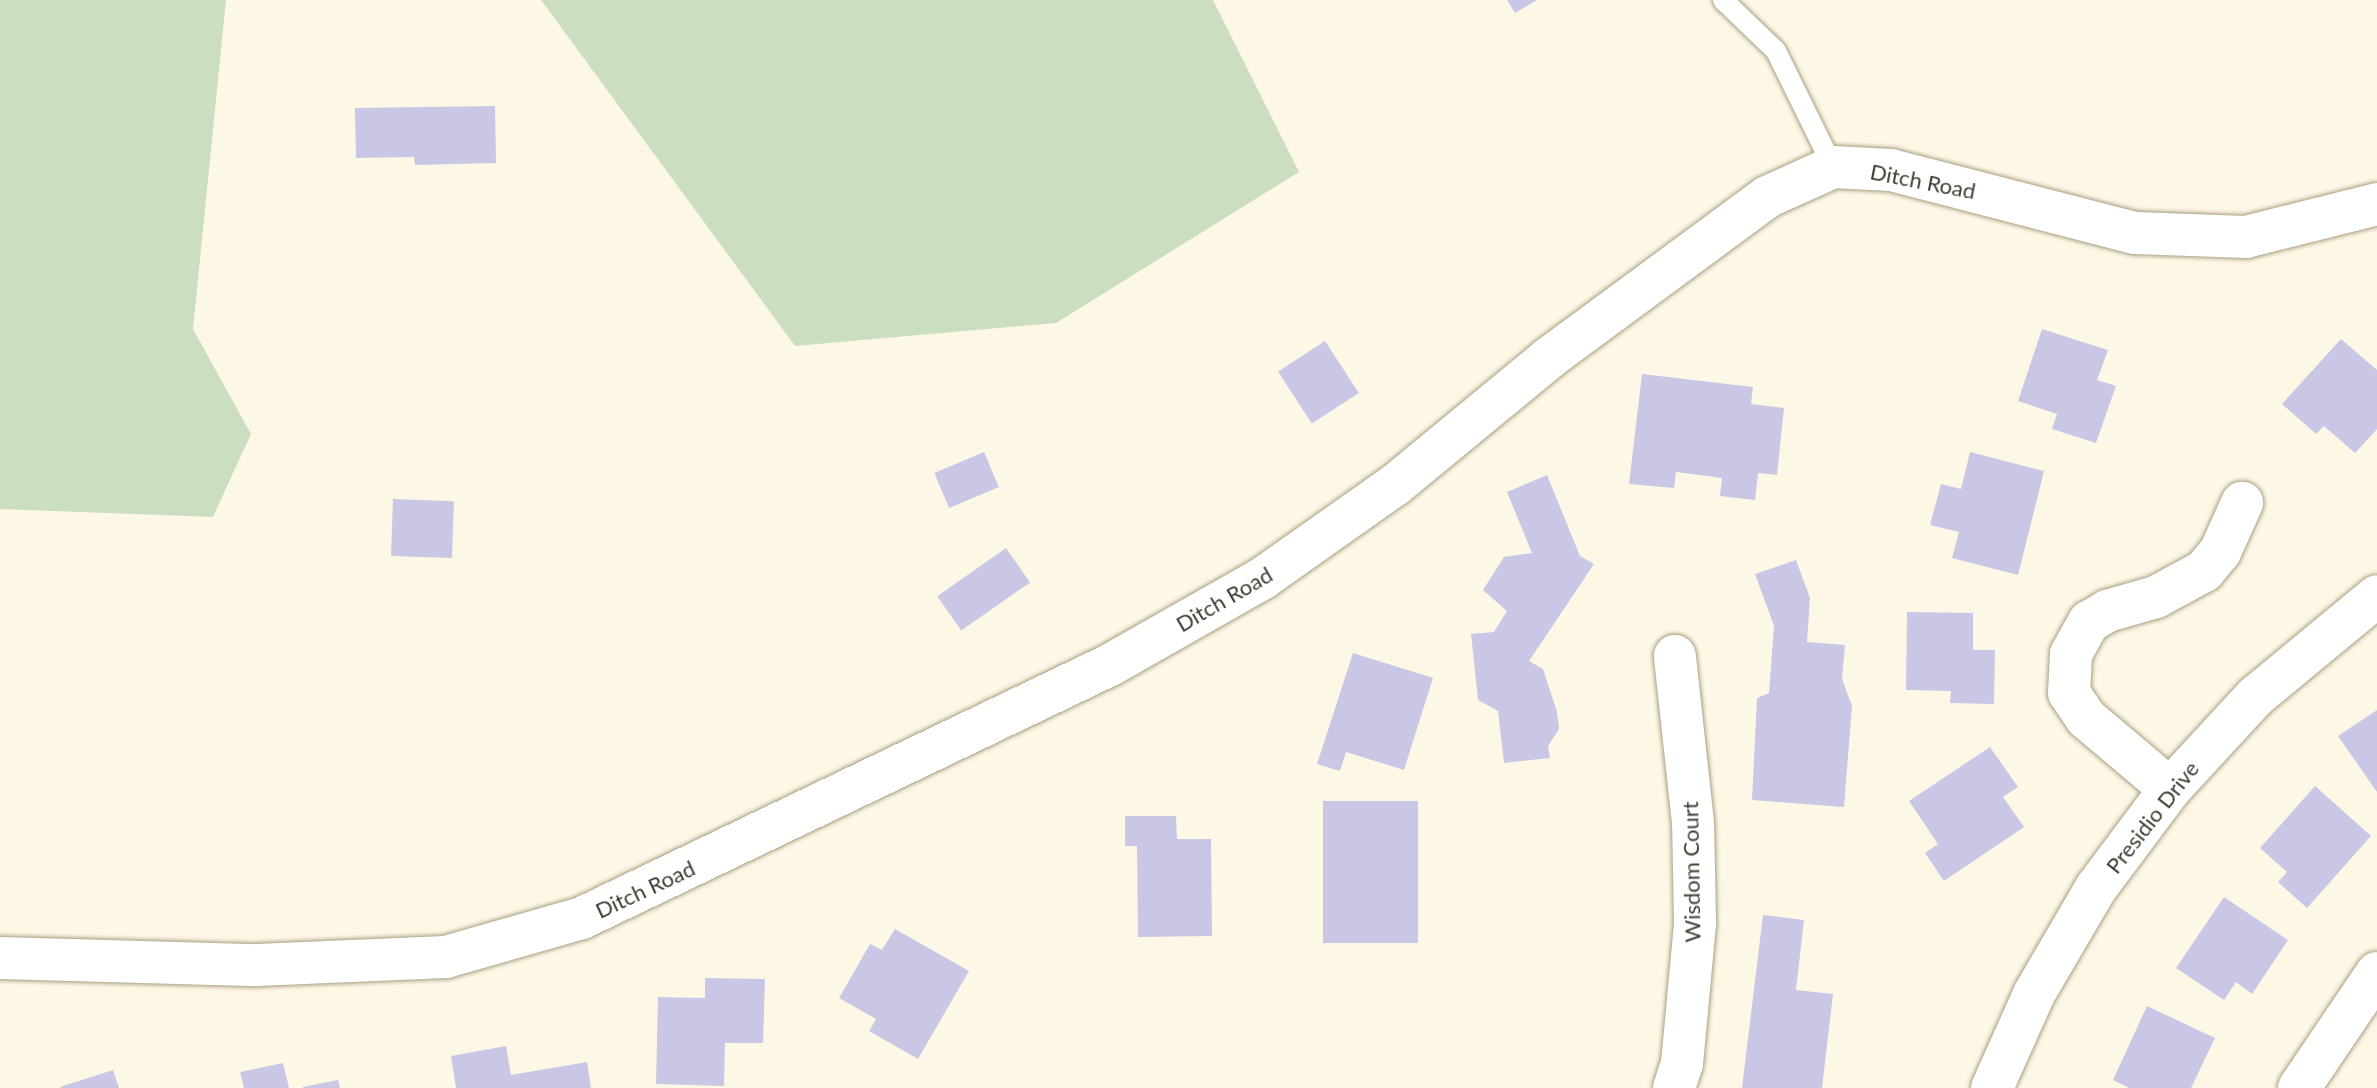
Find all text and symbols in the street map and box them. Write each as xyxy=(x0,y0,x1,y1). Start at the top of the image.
street label: Ditch Road xyxy=(1868,158,1978,204)
street label: Ditch Road xyxy=(1171,561,1277,637)
street label: Presidio Drive xyxy=(2100,756,2204,878)
street label: Wisdom Court xyxy=(1677,801,1705,943)
street label: Ditch Road xyxy=(591,854,699,924)

